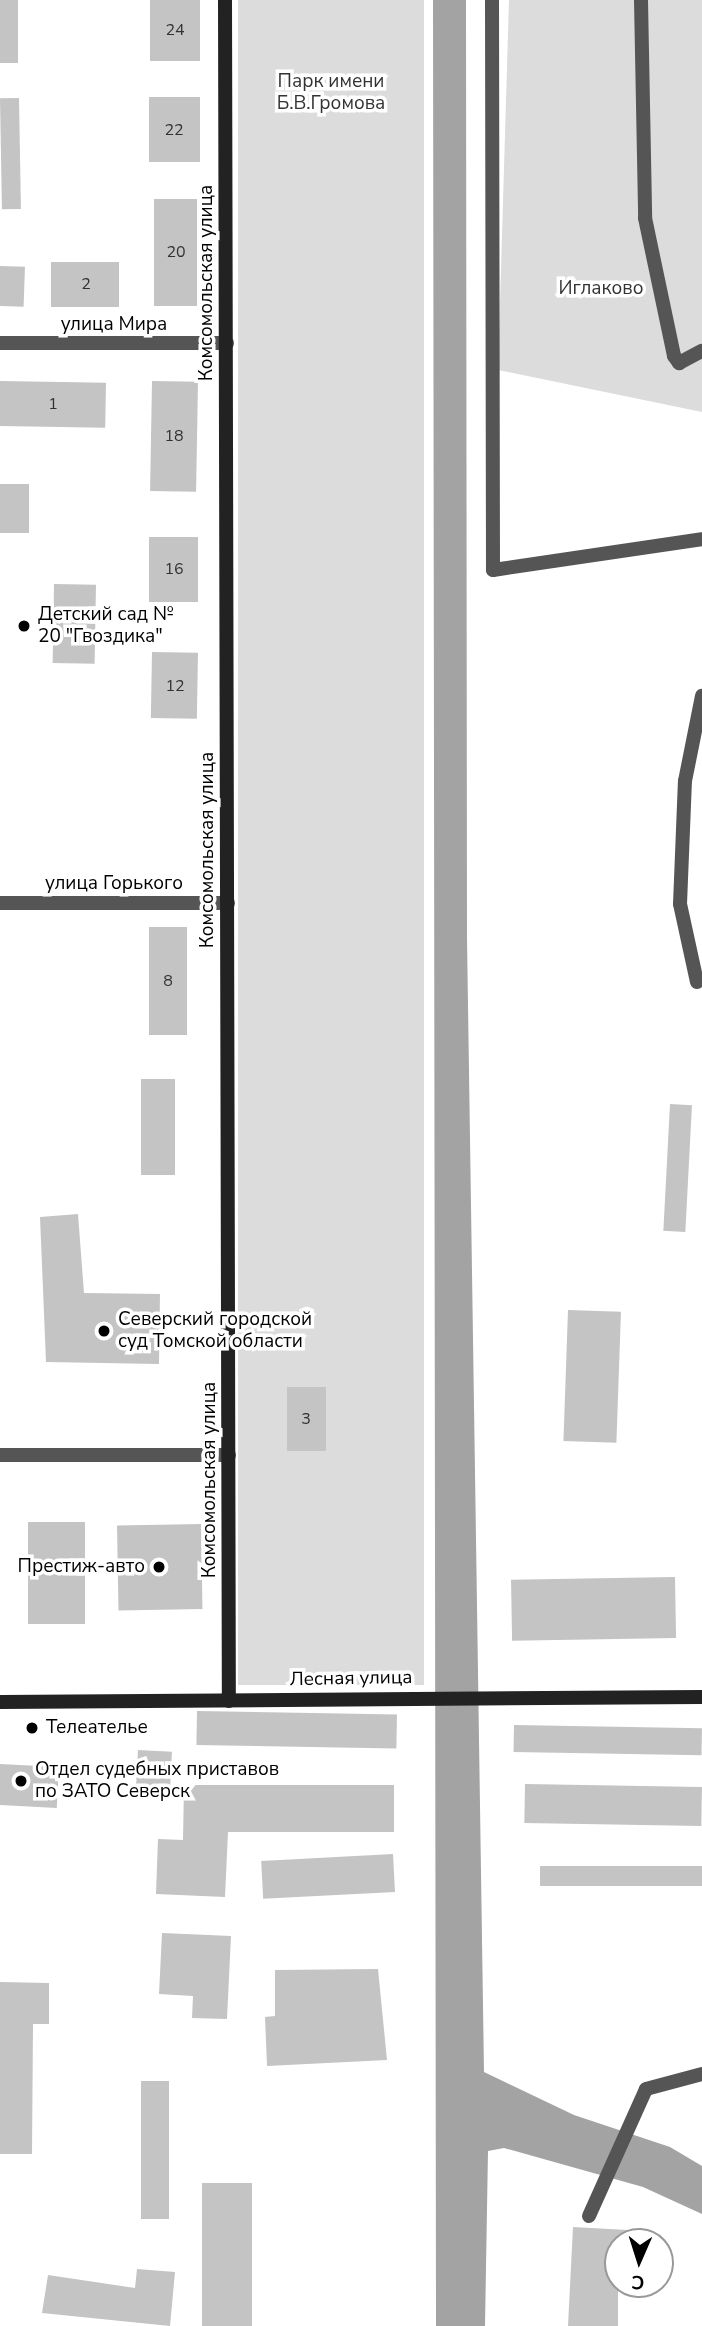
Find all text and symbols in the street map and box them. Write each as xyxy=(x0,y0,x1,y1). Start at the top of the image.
house number: 24 xyxy=(165,20,185,40)
park label: Парк имени Б.В.Громова xyxy=(277,71,385,115)
house number: 22 xyxy=(164,120,184,140)
street label: Комсомольская улица xyxy=(196,185,218,381)
house number: 20 xyxy=(166,242,186,262)
house number: 2 xyxy=(81,274,91,294)
park label: Иглаково xyxy=(559,278,643,300)
street label: улица Мира xyxy=(61,314,167,336)
house number: 1 xyxy=(48,394,58,414)
house number: 18 xyxy=(164,426,184,446)
house number: 16 xyxy=(164,559,184,579)
place label: Детский сад № 20 "Гвоздика" xyxy=(38,604,173,648)
marker: Детский сад № 20 "Гвоздика" xyxy=(16,618,32,634)
house number: 12 xyxy=(165,676,185,696)
street label: Комсомольская улица xyxy=(197,752,219,948)
street label: улица Горького xyxy=(45,873,183,895)
house number: 8 xyxy=(163,971,173,991)
place label: Северский городской суд Томской области xyxy=(118,1309,312,1353)
marker: Северский городской суд Томской области xyxy=(96,1323,112,1339)
street label: Комсомольская улица xyxy=(199,1382,221,1578)
house number: 3 xyxy=(301,1409,311,1429)
place label: Престиж-авто xyxy=(18,1556,145,1578)
marker: Престиж-авто xyxy=(151,1559,167,1575)
street label: Лесная улица xyxy=(289,1667,413,1691)
place label: Телеателье xyxy=(46,1717,148,1739)
marker: Телеателье xyxy=(24,1720,40,1736)
place label: Отдел судебных приставов по ЗАТО Северск xyxy=(35,1759,279,1803)
marker: Отдел судебных приставов по ЗАТО Северск xyxy=(13,1773,29,1789)
north arrow xyxy=(604,2228,674,2298)
text: С xyxy=(631,2269,645,2295)

